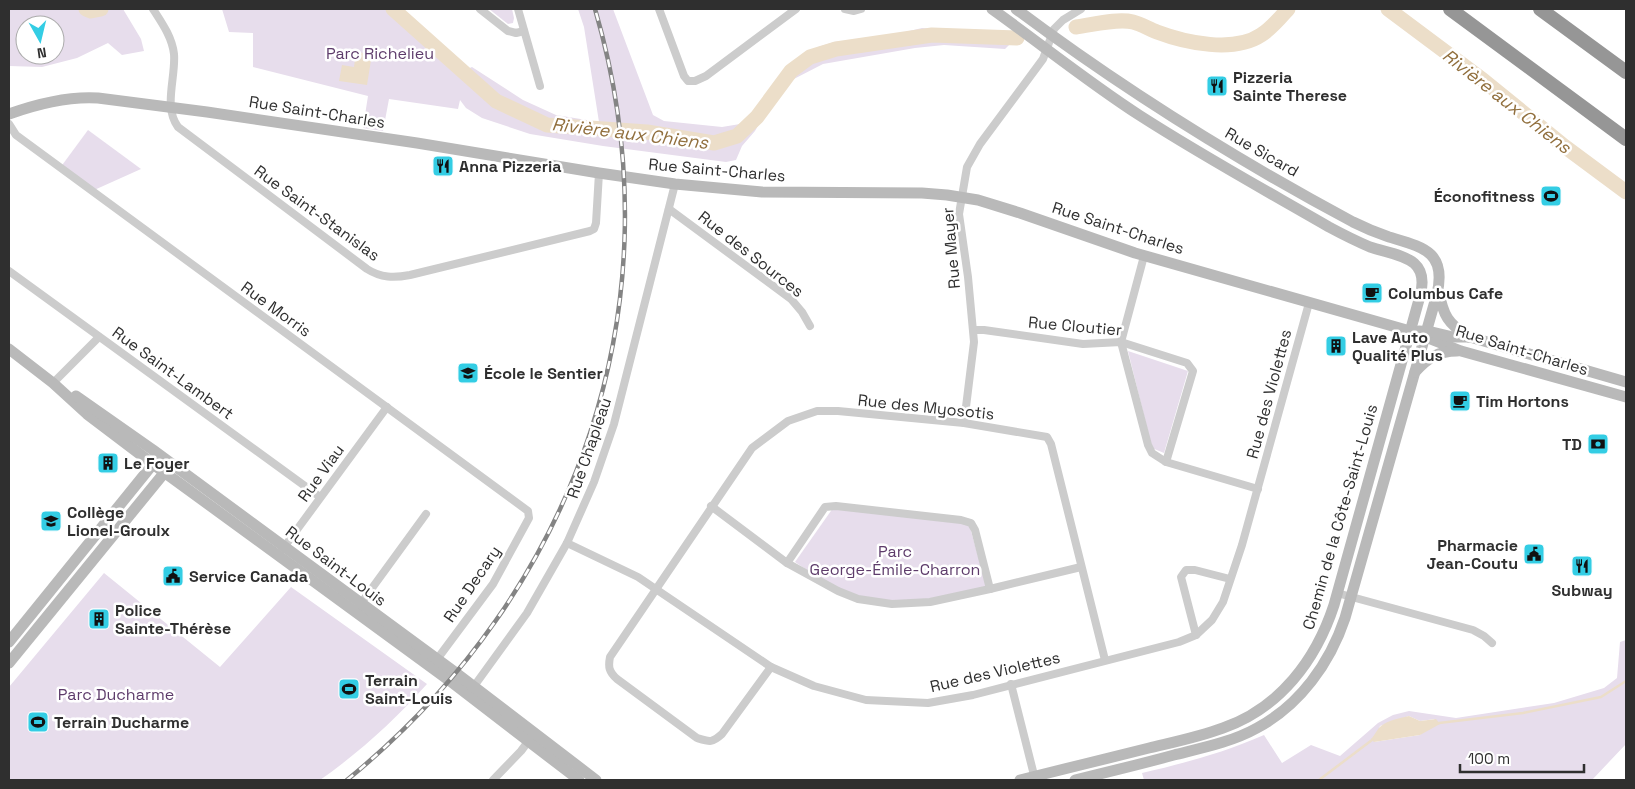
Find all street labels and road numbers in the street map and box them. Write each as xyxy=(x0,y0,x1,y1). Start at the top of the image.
street label: Rue Saint-Charles xyxy=(247,91,387,133)
street label: Rue Sicard xyxy=(1221,122,1303,182)
street label: Rue Saint-Charles xyxy=(648,154,786,186)
street label: Rue Saint-Stanislas xyxy=(250,160,384,266)
street label: Rue Saint-Charles xyxy=(1049,197,1187,259)
street label: Rue des Sources xyxy=(694,206,808,302)
street label: Rue Mayer xyxy=(937,206,965,290)
street label: Rue Morris xyxy=(237,277,315,341)
street label: Rue Cloutier xyxy=(1027,311,1123,341)
street label: Rue Saint-Charles xyxy=(1453,320,1591,380)
street label: Rue Saint-Lambert xyxy=(108,322,238,424)
street label: Rue des Violettes xyxy=(1242,327,1296,461)
street label: Rue des Myosotis xyxy=(857,389,995,425)
street label: Rue Chapleau xyxy=(562,395,616,501)
street label: Chemin de la Côte-Saint-Louis xyxy=(1298,402,1382,632)
street label: Rue Viau xyxy=(293,440,349,506)
street label: Rue Saint-Louis xyxy=(281,521,391,611)
street label: Rue Decary xyxy=(439,542,505,626)
street label: Rue des Violettes xyxy=(928,647,1062,697)

